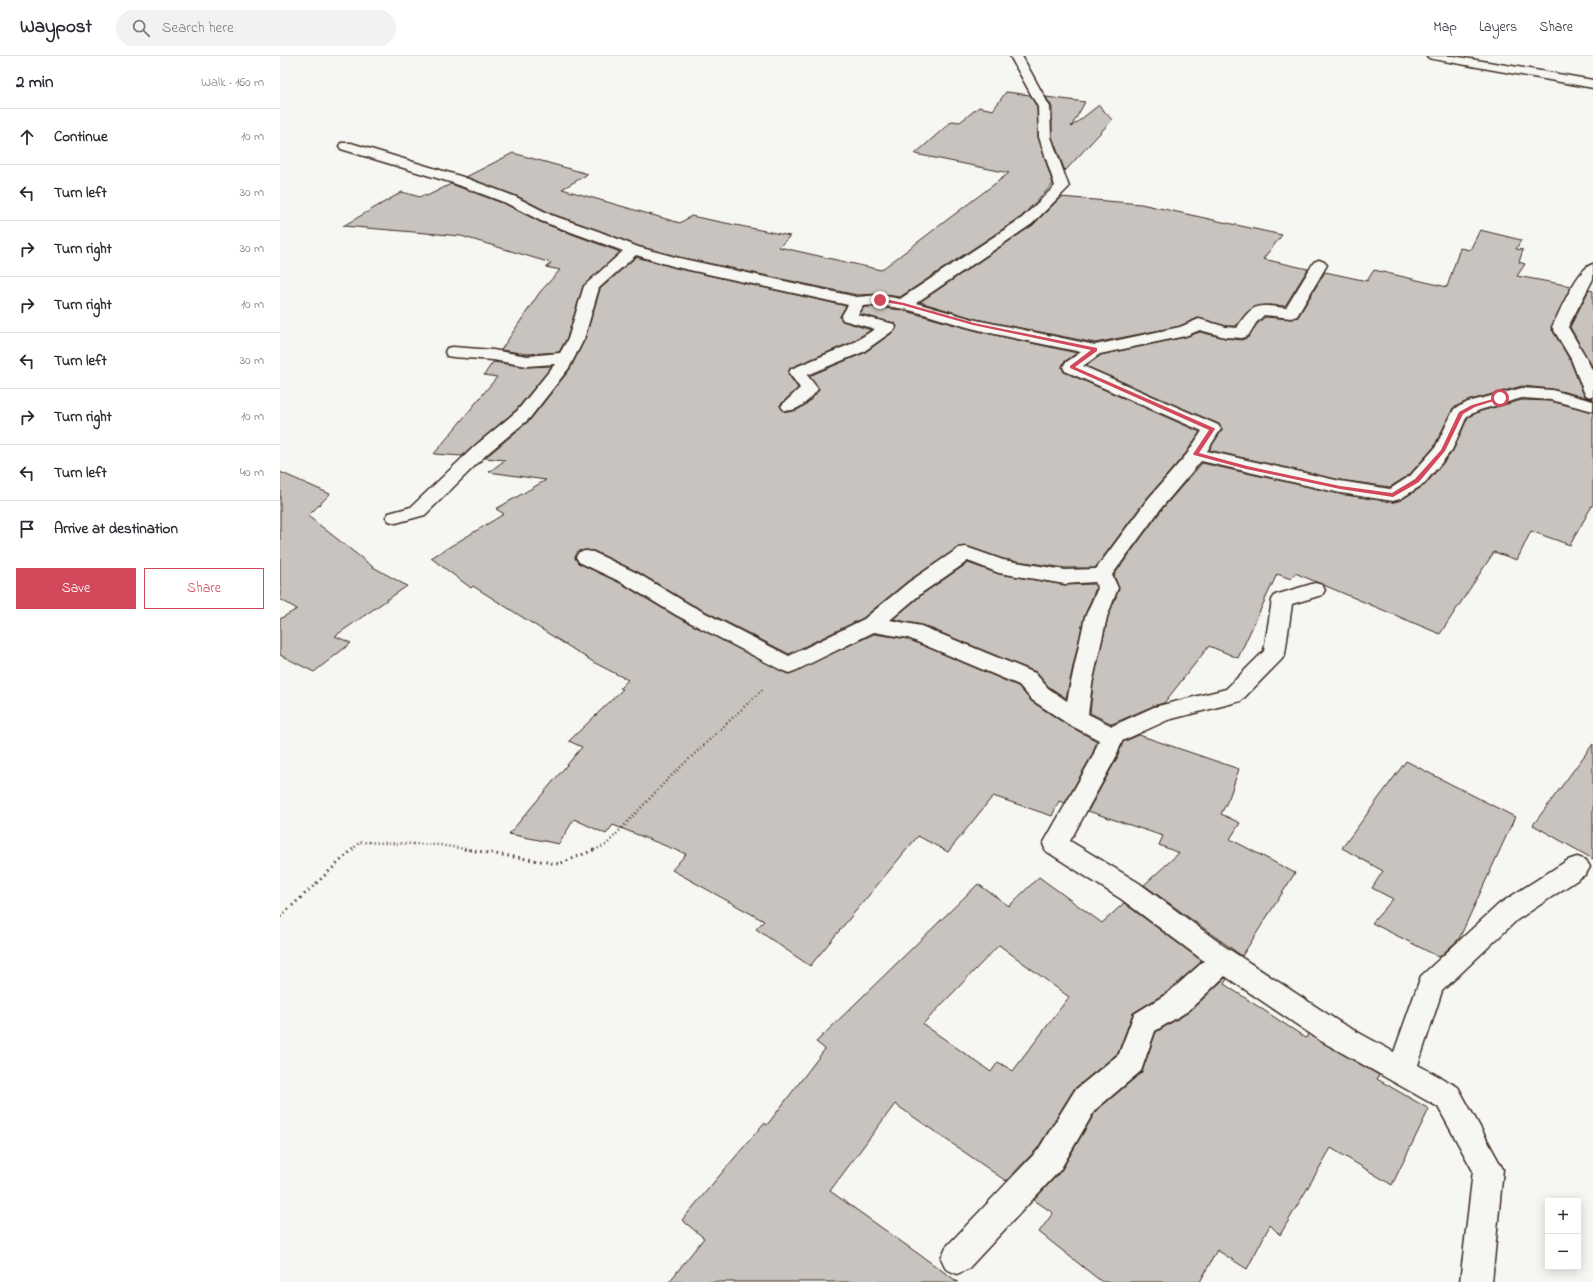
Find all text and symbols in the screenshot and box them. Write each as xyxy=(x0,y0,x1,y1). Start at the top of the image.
search box xyxy=(116,10,396,46)
text: Waypost xyxy=(20,14,92,41)
icon: search xyxy=(130,17,152,39)
text: Search here xyxy=(162,17,234,39)
text: Map xyxy=(1433,17,1457,38)
text: Layers xyxy=(1479,17,1517,38)
text: Share xyxy=(1539,17,1573,38)
text: 2 min xyxy=(16,70,53,95)
text: Walk · 160 m xyxy=(201,73,264,92)
icon: ahead xyxy=(16,126,38,148)
text: Continue xyxy=(54,126,108,148)
text: 10 m xyxy=(241,127,264,146)
icon: left xyxy=(16,182,38,204)
text: Turn left xyxy=(54,182,107,204)
text: 30 m xyxy=(240,183,264,202)
icon: right xyxy=(16,238,38,260)
text: Turn right xyxy=(54,238,112,260)
text: 30 m xyxy=(240,239,264,258)
route end xyxy=(871,291,889,309)
icon: right xyxy=(16,294,38,316)
text: Turn right xyxy=(54,294,112,316)
text: 10 m xyxy=(241,295,264,314)
icon: left xyxy=(16,350,38,372)
text: Turn left xyxy=(54,350,107,372)
text: 30 m xyxy=(240,351,264,370)
route start xyxy=(1491,389,1509,407)
icon: right xyxy=(16,406,38,428)
text: Turn right xyxy=(54,406,112,428)
text: 10 m xyxy=(241,407,264,426)
icon: left xyxy=(16,462,38,484)
text: Turn left xyxy=(54,462,107,484)
text: 40 m xyxy=(240,463,264,482)
icon: arrive xyxy=(16,518,38,540)
text: Arrive at destination xyxy=(54,518,178,540)
button: Save xyxy=(16,568,136,609)
button: Share xyxy=(144,568,264,609)
map controls xyxy=(1545,1198,1581,1270)
button: + xyxy=(1545,1198,1581,1234)
button: − xyxy=(1545,1234,1581,1270)

